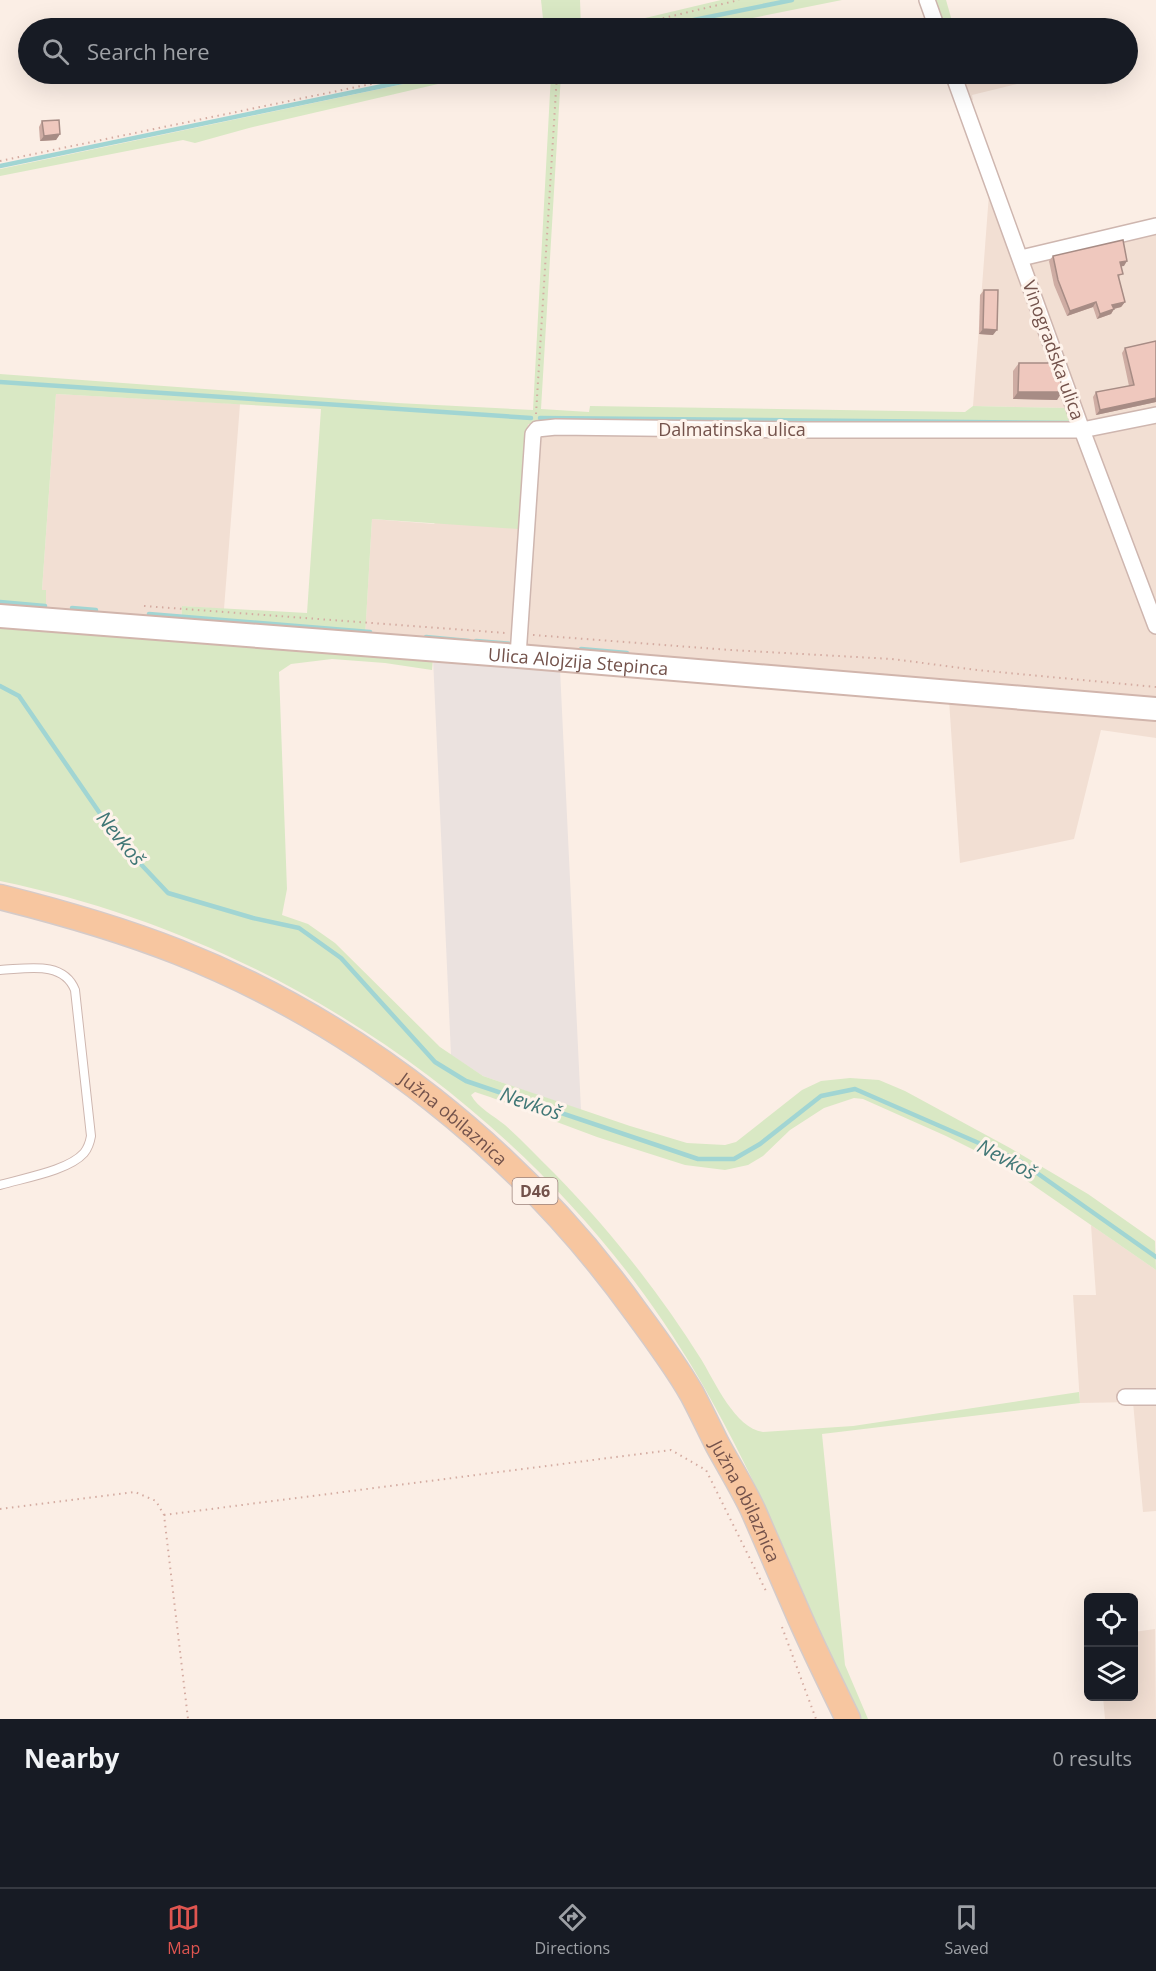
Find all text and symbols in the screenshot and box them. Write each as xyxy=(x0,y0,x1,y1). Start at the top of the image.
search box xyxy=(18,18,1138,84)
icon: search xyxy=(39,35,72,68)
text: Search here xyxy=(87,36,210,66)
street label: Vinogradska ulica xyxy=(1018,277,1090,423)
street label: Dalmatinska ulica xyxy=(658,417,806,441)
street label: Ulica Alojzija Stepinca xyxy=(487,642,669,680)
water label: Nevkoš xyxy=(91,805,152,872)
street label: Južna obilaznica xyxy=(393,1065,513,1170)
water label: Nevkoš xyxy=(497,1080,566,1126)
water label: Nevkoš xyxy=(973,1132,1042,1186)
road number: D46 xyxy=(512,1178,558,1204)
street label: Južna obilaznica xyxy=(704,1434,786,1566)
map controls xyxy=(1084,1593,1138,1701)
button: locate xyxy=(1084,1593,1138,1647)
button: layers xyxy=(1084,1647,1138,1701)
text: Nearby xyxy=(24,1740,119,1776)
text: 0 results xyxy=(1052,1745,1132,1772)
tab: Map xyxy=(167,1901,200,1959)
tab: Directions xyxy=(535,1901,610,1959)
tab: Saved xyxy=(944,1901,989,1959)

